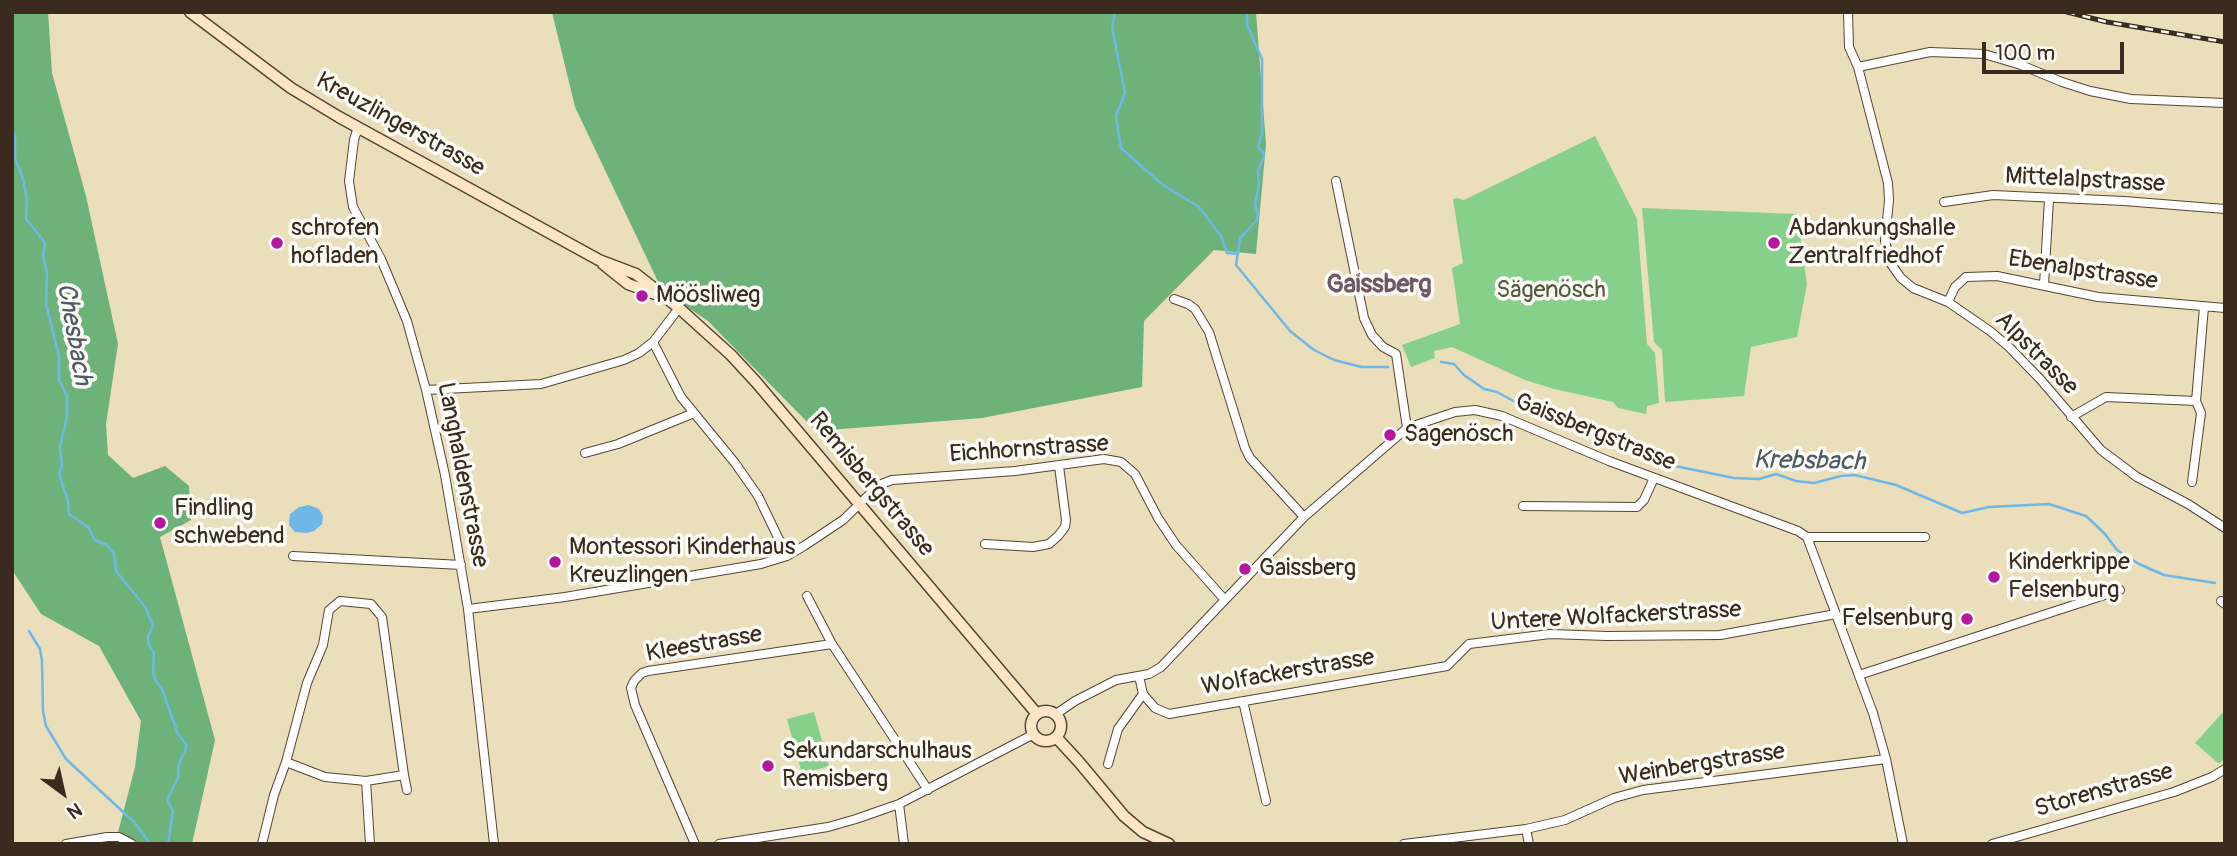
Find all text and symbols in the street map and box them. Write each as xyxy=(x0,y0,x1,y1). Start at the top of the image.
scale bar xyxy=(1985,28,2127,72)
text: 100 m xyxy=(1995,40,2055,67)
street label: Kreuzlingerstrasse xyxy=(311,67,489,183)
street label: Mittelalpstrasse xyxy=(2004,162,2166,200)
place label: schrofen hofladen xyxy=(291,215,379,271)
place label: Abdankungshalle Zentralfriedhof xyxy=(1788,215,1955,271)
marker: schrofen hofladen xyxy=(269,235,285,251)
marker: Abdankungshalle Zentralfriedhof xyxy=(1766,235,1782,251)
street label: Ebenalpstrasse xyxy=(2006,245,2160,297)
district label: Gaissberg xyxy=(1326,269,1432,301)
park label: Sägenösch xyxy=(1496,277,1606,305)
water label: Chesbach xyxy=(49,281,97,387)
place label: Möösliweg xyxy=(656,282,760,310)
marker: Möösliweg xyxy=(634,288,650,304)
street label: Alpstrasse xyxy=(1988,306,2084,402)
street label: Langhaldenstrasse xyxy=(430,380,494,570)
street label: Gaissbergstrasse xyxy=(1511,388,1679,478)
street label: Remisbergstrasse xyxy=(802,407,940,563)
place label: Sagenösch xyxy=(1404,421,1513,449)
marker: Sagenösch xyxy=(1382,427,1398,443)
street label: Eichhornstrasse xyxy=(948,430,1110,470)
water label: Krebsbach xyxy=(1753,445,1865,479)
place label: Findling schwebend xyxy=(174,495,285,551)
marker: Findling schwebend xyxy=(152,515,168,531)
place label: Montessori Kinderhaus Kreuzlingen xyxy=(569,534,795,590)
place label: Kinderkrippe Felsenburg xyxy=(2008,549,2130,605)
marker: Montessori Kinderhaus Kreuzlingen xyxy=(547,554,563,570)
place label: Gaissberg xyxy=(1259,555,1356,583)
marker: Gaissberg xyxy=(1237,561,1253,577)
marker: Kinderkrippe Felsenburg xyxy=(1986,569,2002,585)
street label: Untere Wolfackerstrasse xyxy=(1490,596,1742,638)
place label: Felsenburg xyxy=(1842,605,1953,633)
marker: Felsenburg xyxy=(1959,611,1975,627)
street label: Kleestrasse xyxy=(644,621,764,669)
street label: Wolfackerstrasse xyxy=(1199,644,1377,702)
place label: Sekundarschulhaus Remisberg xyxy=(782,738,972,794)
street label: Weinbergstrasse xyxy=(1617,738,1787,792)
north arrow xyxy=(28,758,98,828)
marker: Sekundarschulhaus Remisberg xyxy=(760,758,776,774)
street label: Storenstrasse xyxy=(2032,758,2176,824)
text: N xyxy=(63,797,86,824)

